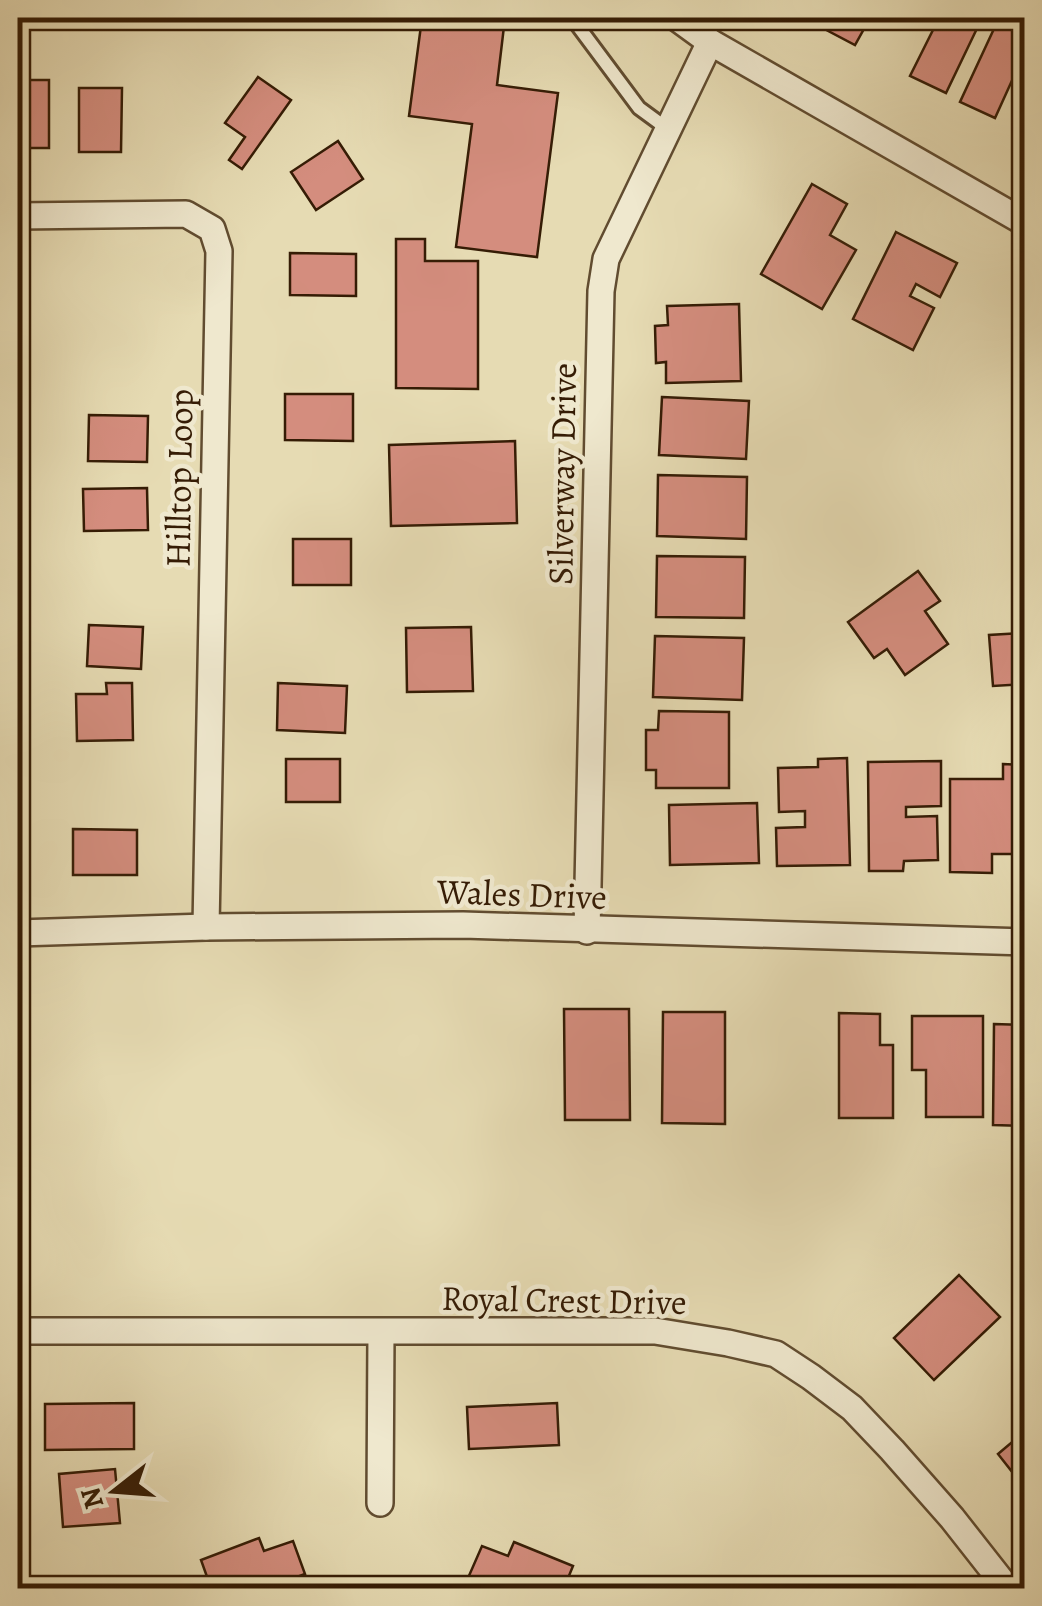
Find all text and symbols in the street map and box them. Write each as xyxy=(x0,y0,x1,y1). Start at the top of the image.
street label: Silverway Drive xyxy=(536,363,588,585)
street label: Hilltop Loop xyxy=(153,388,205,568)
street label: Wales Drive xyxy=(435,867,608,921)
street label: Royal Crest Drive xyxy=(441,1274,687,1326)
north arrow xyxy=(65,1441,165,1541)
text: N xyxy=(71,1483,113,1513)

